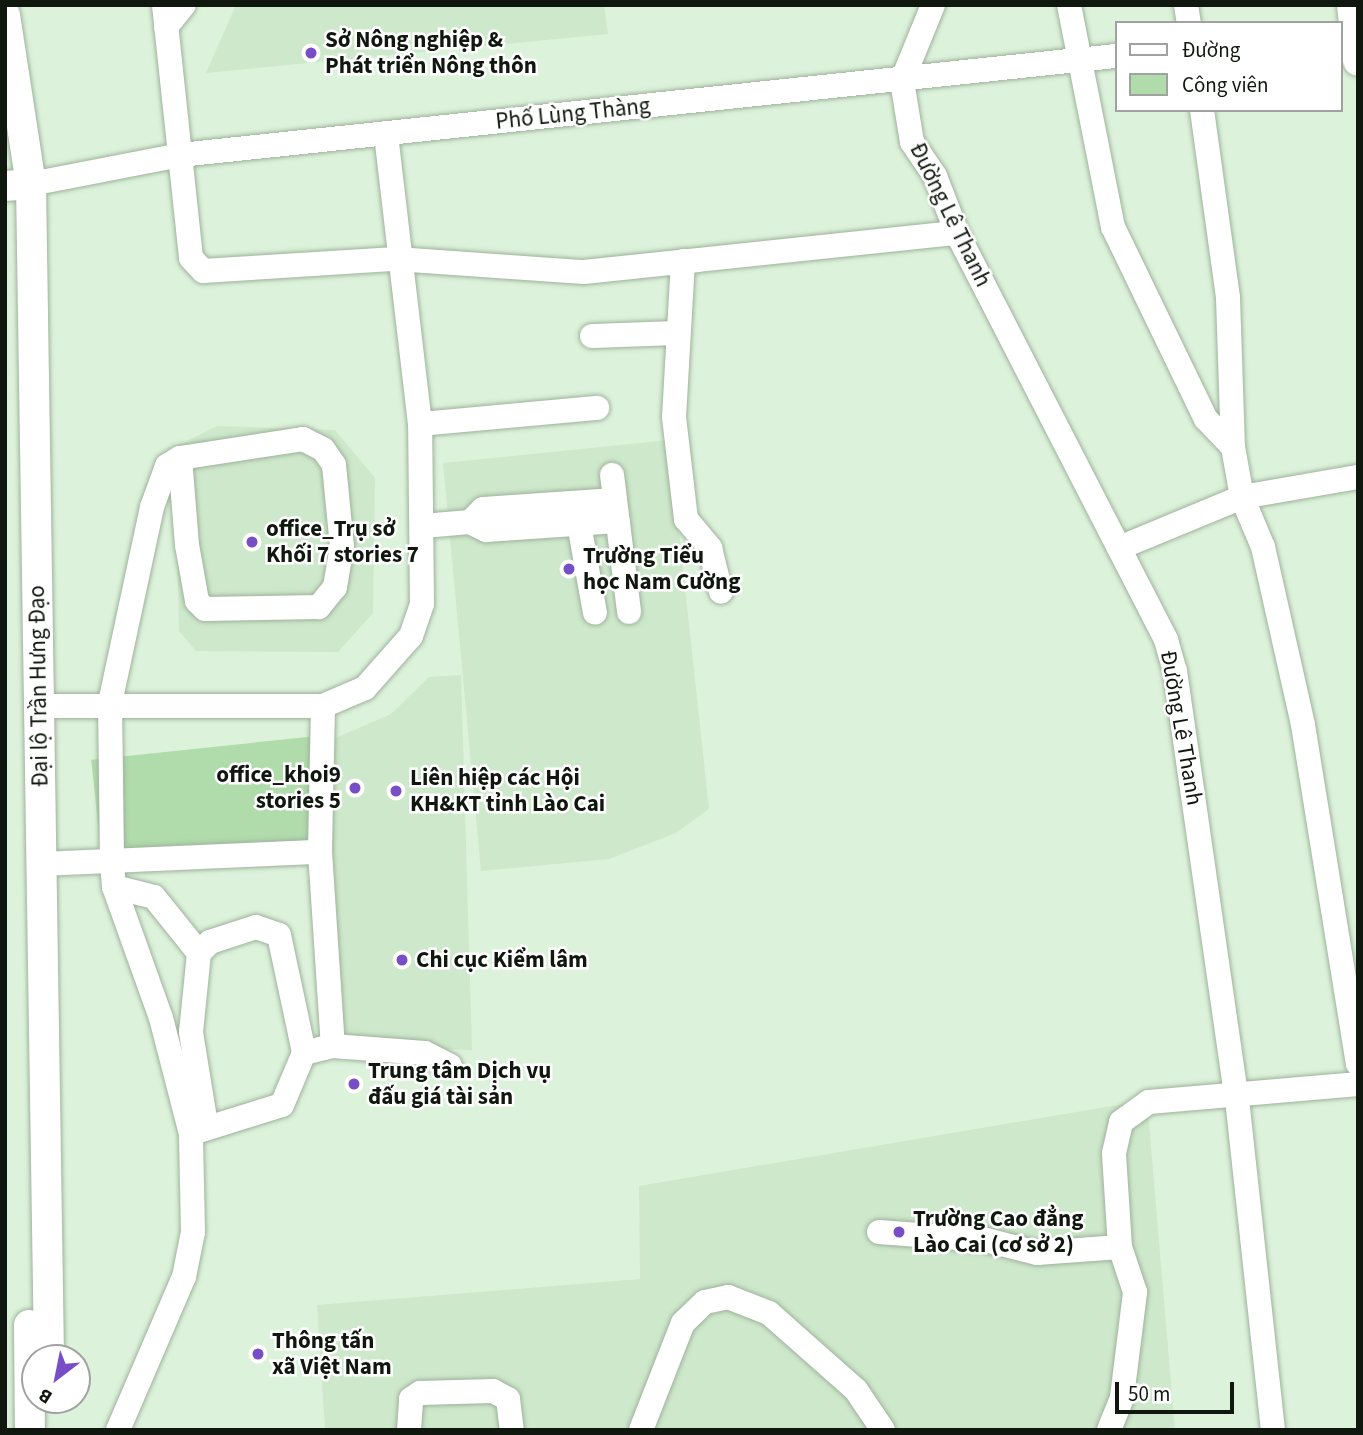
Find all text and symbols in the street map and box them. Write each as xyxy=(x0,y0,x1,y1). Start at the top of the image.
legend xyxy=(1114,21,1342,112)
place label: Sở Nông nghiệp & Phát triển Nông thôn xyxy=(325,26,537,80)
text: Đường xyxy=(1182,35,1240,65)
marker: Sở Nông nghiệp & Phát triển Nông thôn xyxy=(303,45,319,61)
text: Công viên xyxy=(1182,70,1269,100)
street label: Phố Lùng Thàng xyxy=(494,92,652,136)
street label: Đường Lê Thanh xyxy=(903,138,997,292)
place label: office_Trụ sở Khối 7 stories 7 xyxy=(266,515,419,569)
marker: office_Trụ sở Khối 7 stories 7 xyxy=(244,534,260,550)
place label: Trường Tiểu học Nam Cường xyxy=(583,542,740,596)
marker: Trường Tiểu học Nam Cường xyxy=(561,561,577,577)
street label: Đại lộ Trần Hưng Đạo xyxy=(23,585,55,787)
street label: Đường Lê Thanh xyxy=(1154,648,1208,808)
place label: office_khoi9 stories 5 xyxy=(216,761,341,815)
place label: Liên hiệp các Hội KH&KT tỉnh Lào Cai xyxy=(410,764,605,818)
marker: office_khoi9 stories 5 xyxy=(347,780,363,796)
marker: Liên hiệp các Hội KH&KT tỉnh Lào Cai xyxy=(388,783,404,799)
place label: Chi cục Kiểm lâm xyxy=(416,946,588,974)
marker: Chi cục Kiểm lâm xyxy=(394,952,410,968)
place label: Trung tâm Dịch vụ đấu giá tài sản xyxy=(368,1057,551,1111)
marker: Trung tâm Dịch vụ đấu giá tài sản xyxy=(346,1076,362,1092)
place label: Trường Cao đẳng Lào Cai (cơ sở 2) xyxy=(913,1205,1083,1259)
marker: Trường Cao đẳng Lào Cai (cơ sở 2) xyxy=(891,1224,907,1240)
place label: Thông tấn xã Việt Nam xyxy=(272,1327,392,1381)
north arrow xyxy=(21,1344,91,1414)
marker: Thông tấn xã Việt Nam xyxy=(250,1346,266,1362)
scale bar xyxy=(1118,1368,1237,1412)
text: 50 m xyxy=(1128,1379,1170,1409)
text: B xyxy=(34,1381,58,1410)

